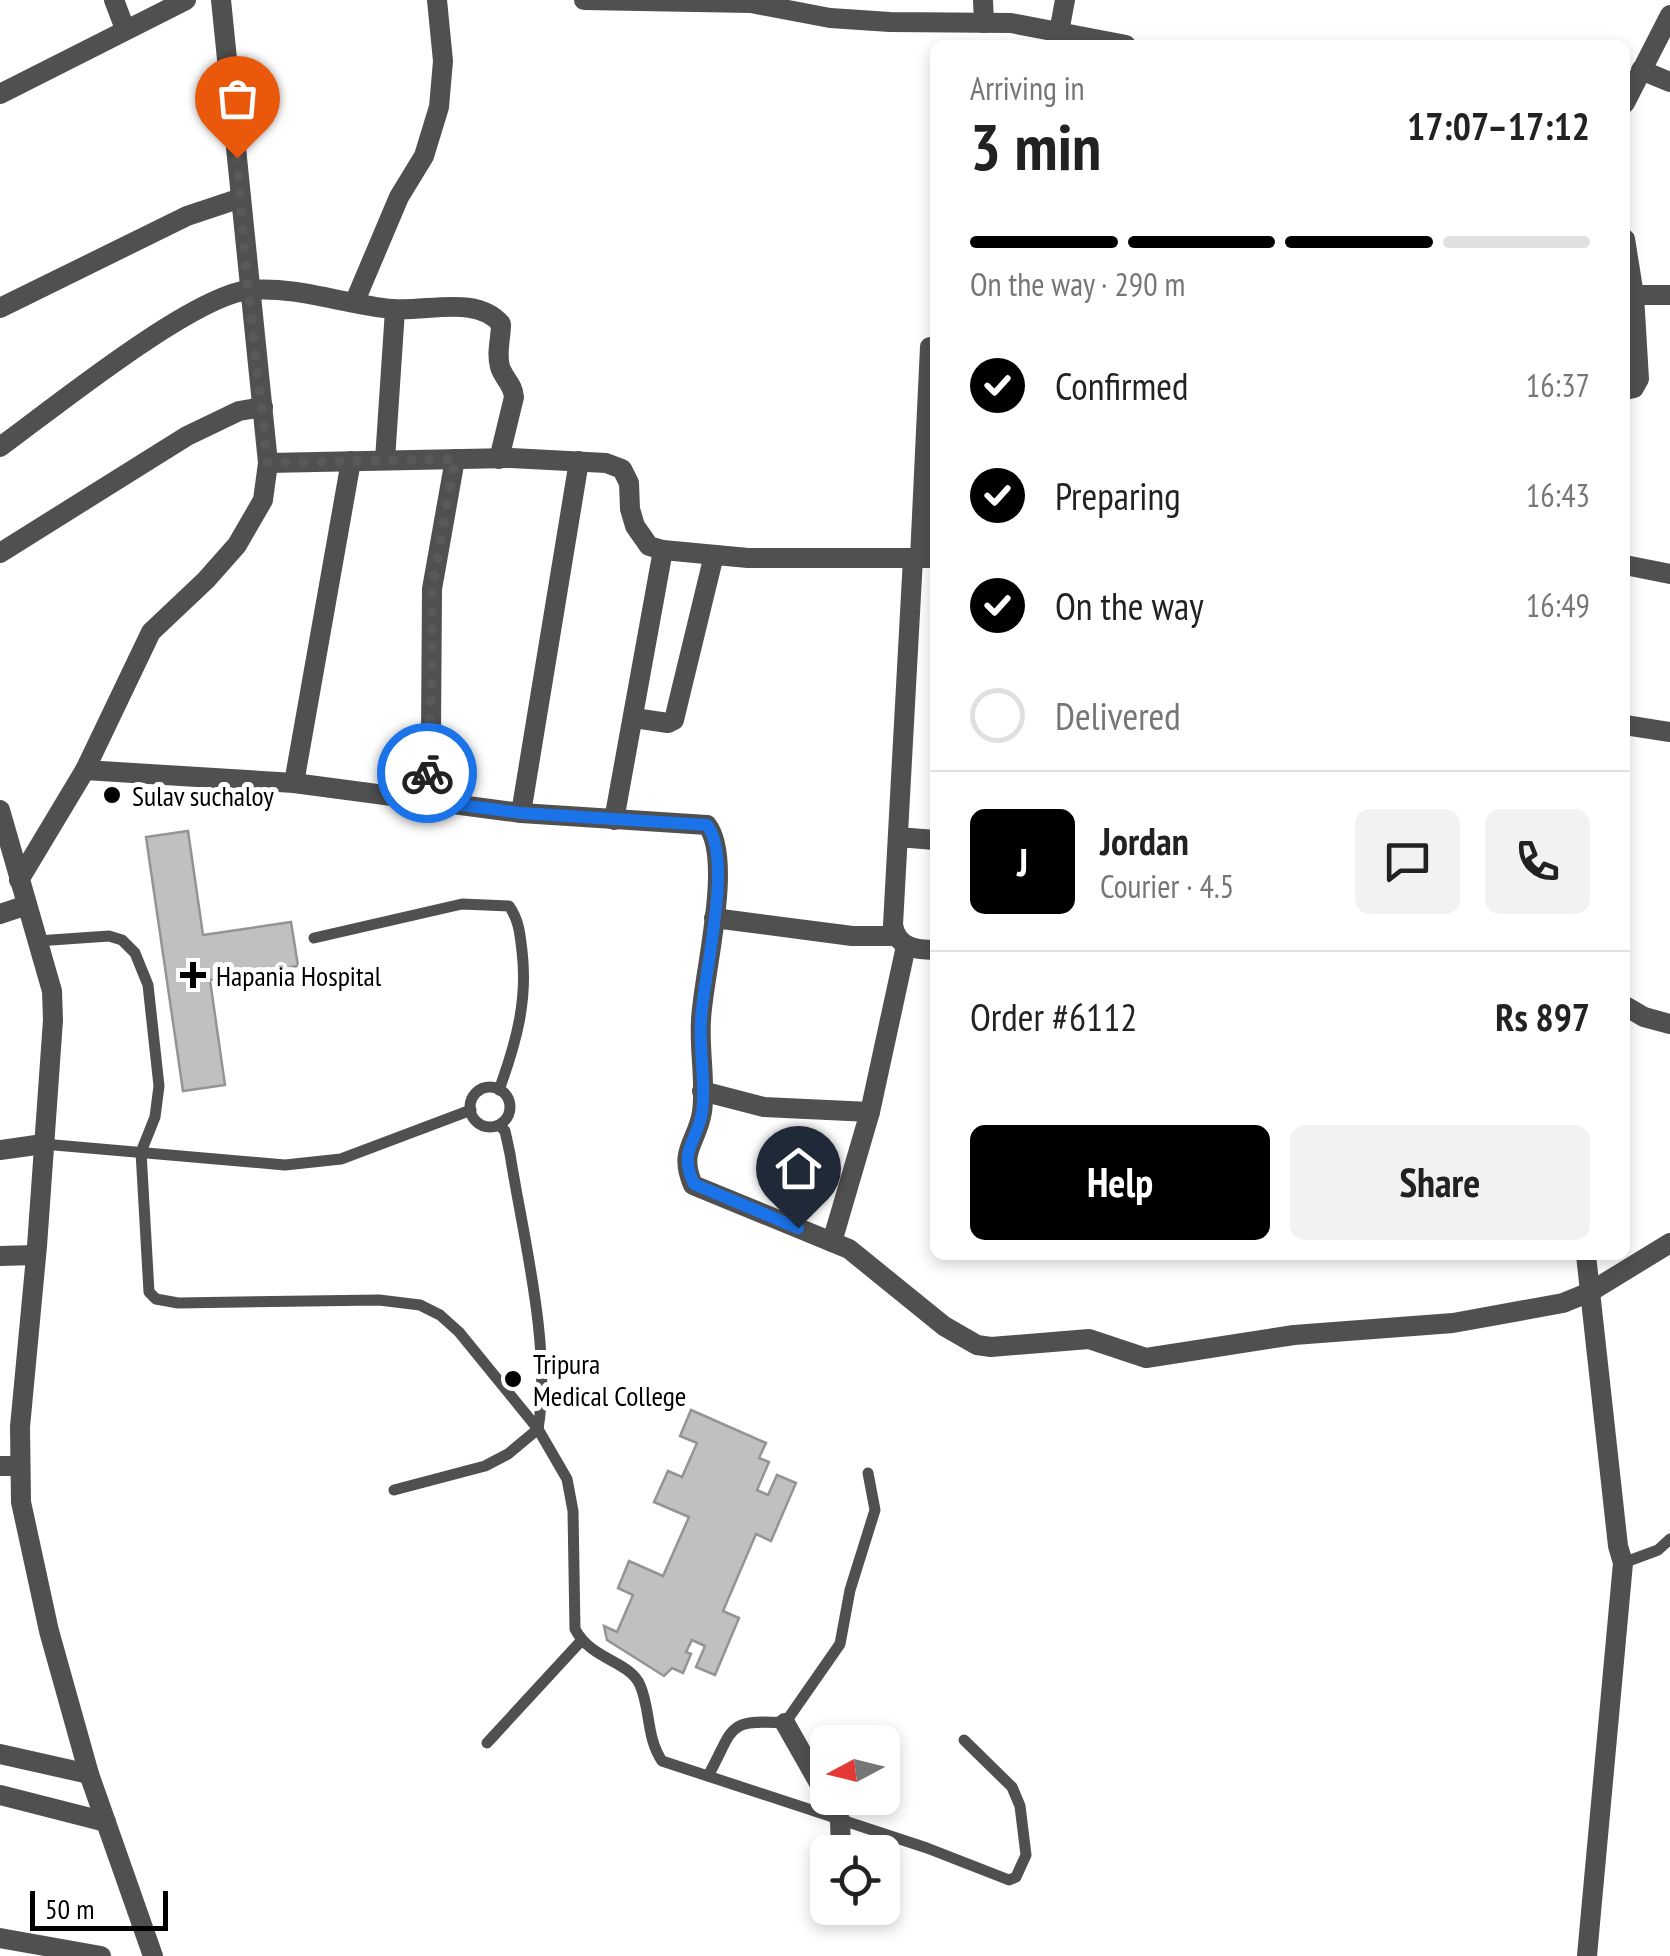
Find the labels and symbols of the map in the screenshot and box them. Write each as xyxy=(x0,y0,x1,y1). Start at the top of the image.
pin xyxy=(195,56,280,159)
courier xyxy=(377,723,477,823)
place label: Sulav suchaloy xyxy=(132,777,274,814)
marker: Sulav suchaloy xyxy=(101,784,123,806)
place label: Hapania Hospital xyxy=(216,957,382,994)
marker: Hapania Hospital xyxy=(180,962,206,988)
pin xyxy=(756,1126,841,1229)
place label: Tripura Medical College xyxy=(533,1345,686,1414)
marker: Tripura Medical College xyxy=(502,1368,524,1390)
north arrow xyxy=(810,1725,900,1815)
scale bar xyxy=(30,1886,168,1930)

